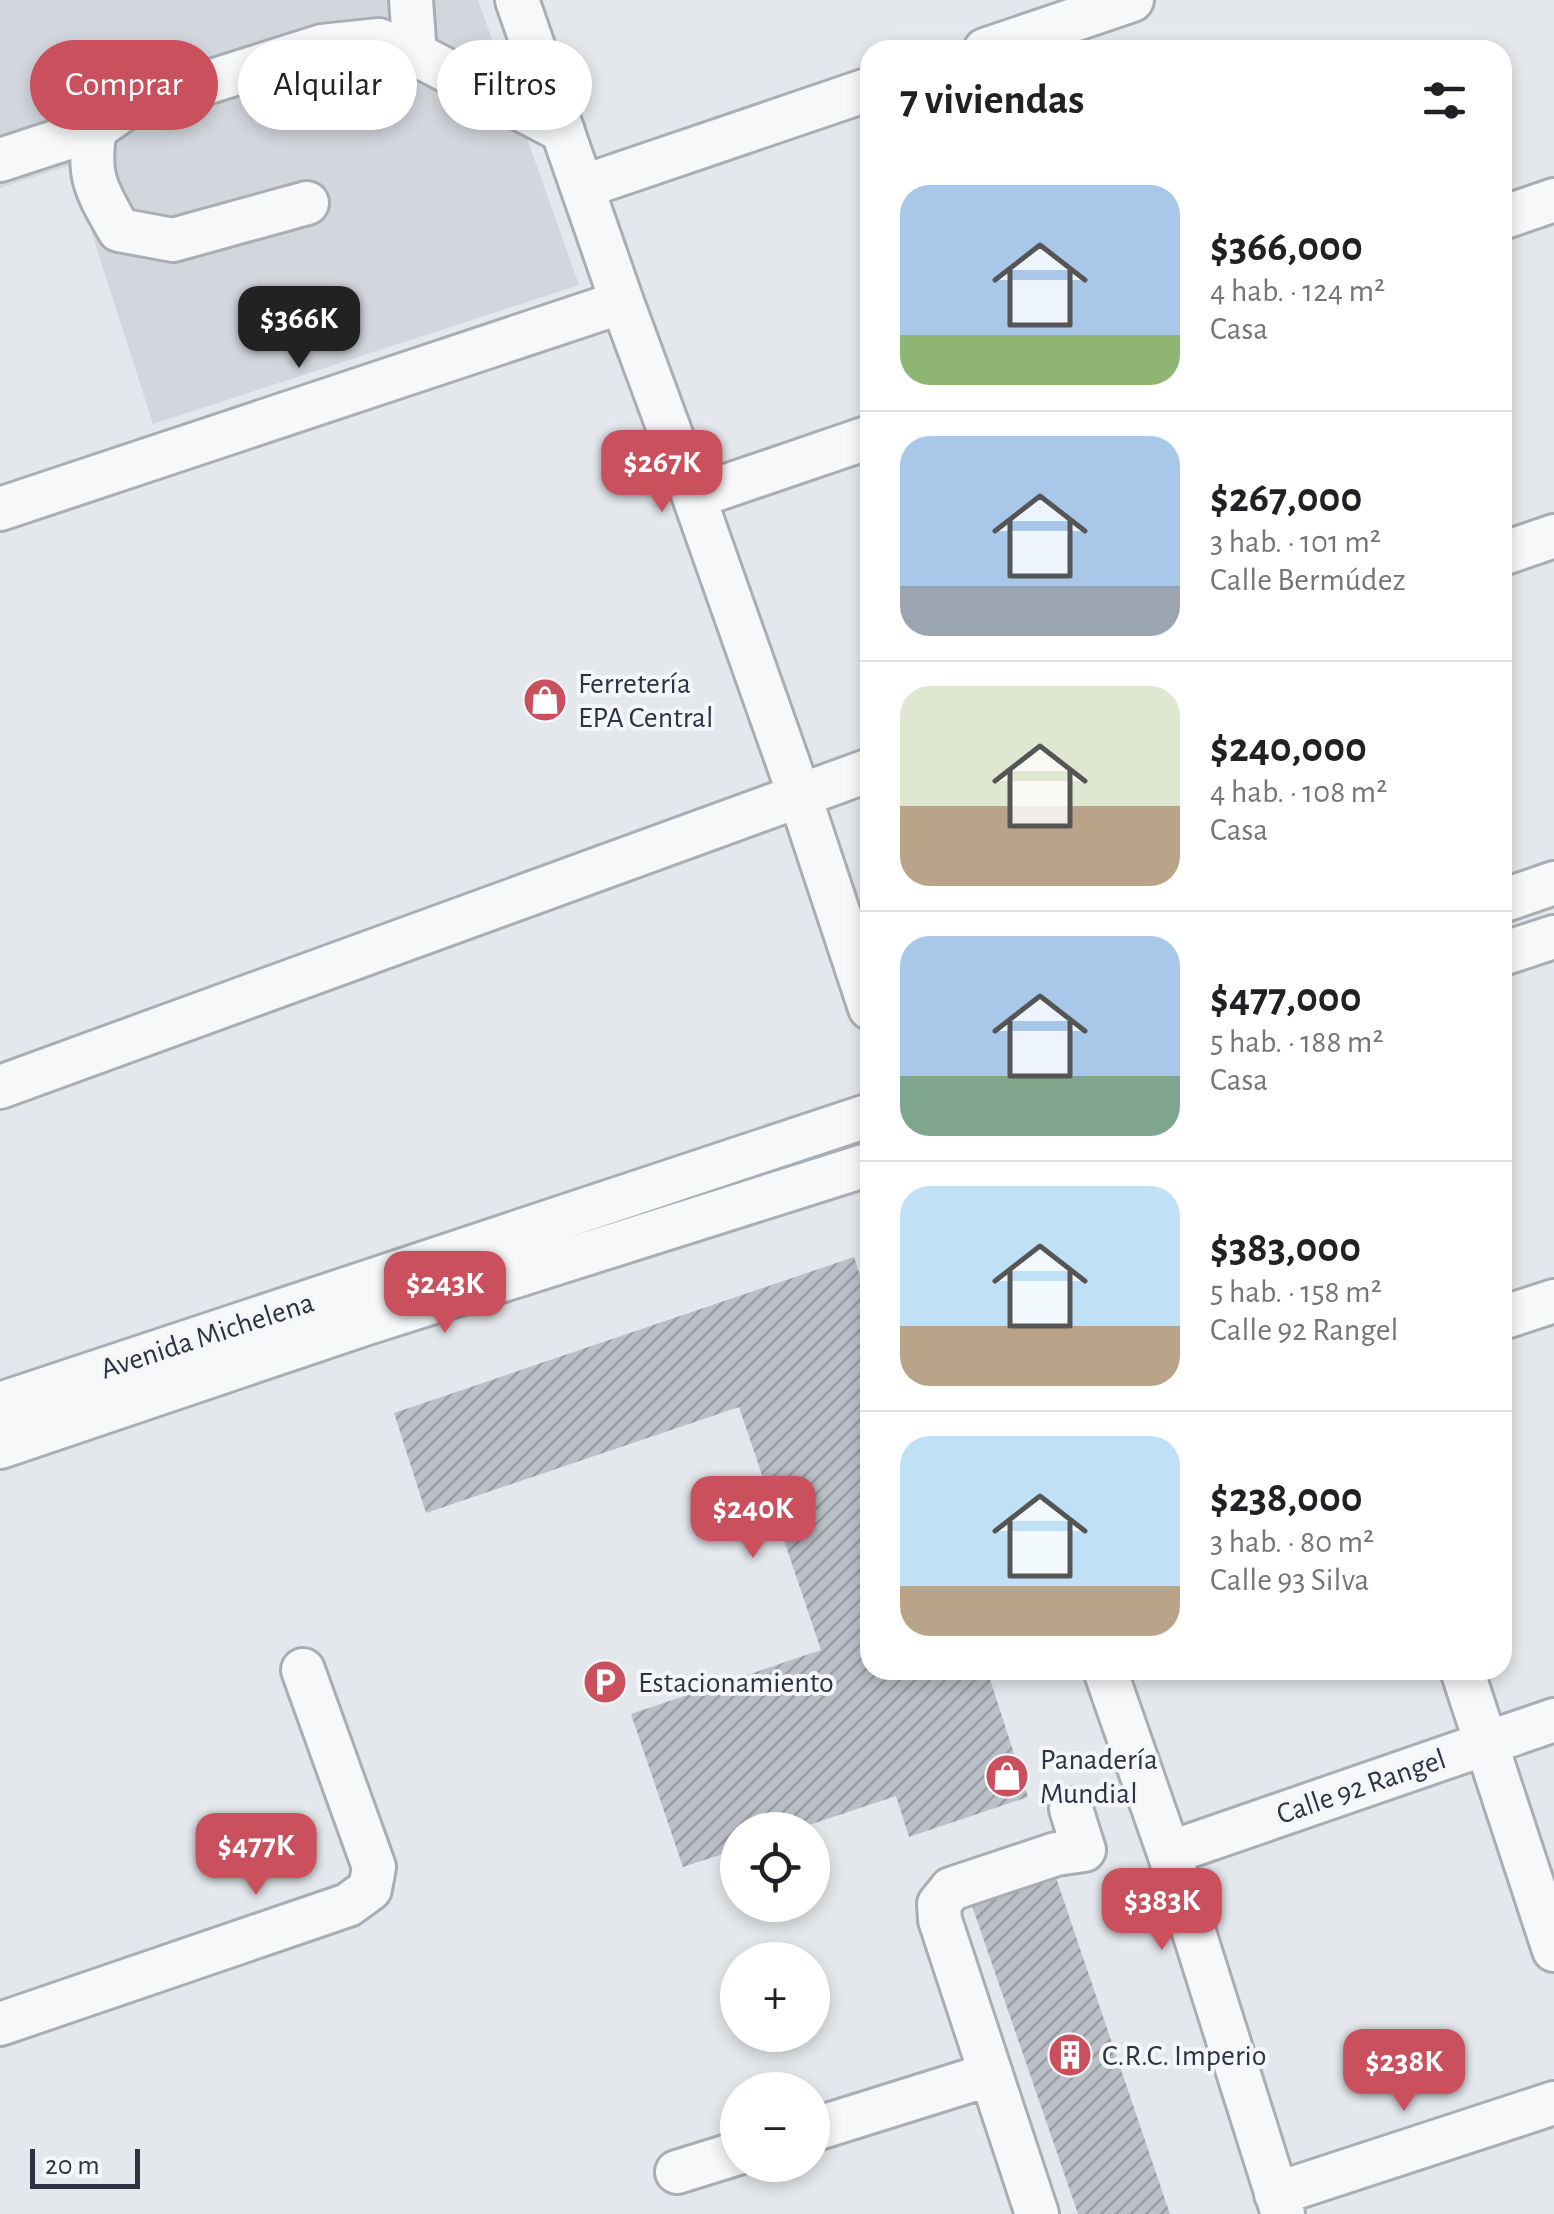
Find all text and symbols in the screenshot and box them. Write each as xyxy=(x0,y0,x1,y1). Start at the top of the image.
chip: Comprar xyxy=(30,40,218,130)
chip: Alquilar xyxy=(238,40,417,130)
chip: Filtros xyxy=(437,40,592,130)
icon: filters xyxy=(1417,73,1472,128)
text: 7 viviendas xyxy=(900,79,1084,121)
icon: home xyxy=(980,225,1100,345)
text: $366,000 xyxy=(1210,226,1363,268)
text: 4 hab. · 124 m² xyxy=(1210,275,1385,307)
pin: $366K xyxy=(229,286,369,371)
text: $366K xyxy=(260,302,338,334)
text: Casa xyxy=(1210,313,1268,345)
pin: $267K xyxy=(592,430,732,515)
text: $267K xyxy=(623,446,701,478)
icon: home xyxy=(980,476,1100,596)
text: $267,000 xyxy=(1210,477,1362,519)
text: 3 hab. · 101 m² xyxy=(1210,526,1381,558)
text: Calle Bermúdez xyxy=(1210,564,1406,596)
place label: Ferretería EPA Central xyxy=(578,669,713,733)
shop icon: Ferretería EPA Central xyxy=(522,677,568,723)
icon: home xyxy=(980,726,1100,846)
text: $240,000 xyxy=(1210,727,1367,769)
text: 4 hab. · 108 m² xyxy=(1210,776,1387,808)
text: Casa xyxy=(1210,814,1268,846)
icon: home xyxy=(980,976,1100,1096)
text: $477,000 xyxy=(1210,977,1362,1019)
text: 5 hab. · 188 m² xyxy=(1210,1026,1384,1058)
text: Casa xyxy=(1210,1064,1268,1096)
icon: home xyxy=(980,1226,1100,1346)
text: $383,000 xyxy=(1210,1227,1361,1269)
pin: $243K xyxy=(375,1251,515,1336)
text: $243K xyxy=(406,1267,484,1299)
text: 5 hab. · 158 m² xyxy=(1210,1276,1382,1308)
street label: Avenida Michelena xyxy=(97,1287,318,1385)
text: Calle 92 Rangel xyxy=(1210,1314,1398,1346)
pin: $240K xyxy=(683,1476,823,1561)
icon: home xyxy=(980,1476,1100,1596)
text: $238,000 xyxy=(1210,1477,1363,1519)
text: $240K xyxy=(713,1492,793,1524)
text: 3 hab. · 80 m² xyxy=(1210,1526,1374,1558)
text: Calle 93 Silva xyxy=(1210,1564,1369,1596)
parking icon: Estacionamiento xyxy=(582,1659,628,1705)
place label: Estacionamiento xyxy=(638,1668,834,1698)
street label: Calle 92 Rangel xyxy=(1273,1744,1450,1830)
place label: Panadería Mundial xyxy=(1040,1745,1158,1809)
shop icon: Panadería Mundial xyxy=(984,1753,1030,1799)
map controls xyxy=(720,1812,830,2182)
button: locate xyxy=(720,1812,830,1922)
pin: $477K xyxy=(186,1813,326,1898)
text: $477K xyxy=(218,1829,294,1861)
pin: $383K xyxy=(1092,1868,1232,1953)
text: $383K xyxy=(1124,1884,1200,1916)
button: + xyxy=(720,1942,830,2052)
pin: $238K xyxy=(1334,2029,1474,2114)
building icon: C.R.C. Imperio xyxy=(1047,2032,1093,2078)
place label: C.R.C. Imperio xyxy=(1102,2041,1267,2071)
text: $238K xyxy=(1365,2045,1443,2077)
button: − xyxy=(720,2072,830,2182)
scale bar xyxy=(30,2144,140,2188)
text: 20 m xyxy=(45,2152,100,2180)

